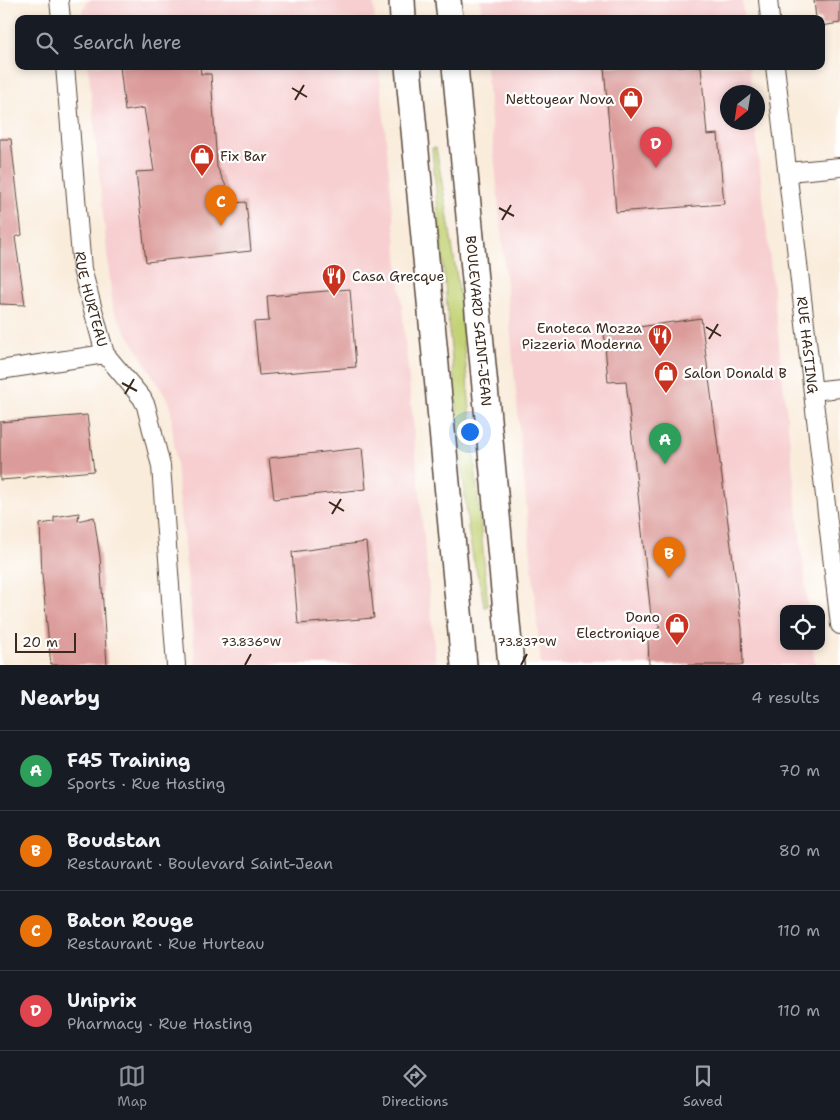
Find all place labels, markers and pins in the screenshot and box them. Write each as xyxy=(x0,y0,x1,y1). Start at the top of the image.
shop icon: Nettoyear Nova xyxy=(618,86,644,120)
place label: Nettoyear Nova xyxy=(505,90,614,108)
pin: D xyxy=(640,127,672,168)
shop icon: Fix Bar xyxy=(189,143,215,177)
place label: Fix Bar xyxy=(220,147,267,165)
pin: C xyxy=(205,185,237,226)
restaurant icon: Casa Grecque xyxy=(321,263,347,297)
place label: Casa Grecque xyxy=(352,267,445,285)
place label: Enoteca Mozza Pizzeria Moderna xyxy=(522,319,642,353)
restaurant icon: Enoteca Mozza Pizzeria Moderna xyxy=(647,323,673,357)
shop icon: Salon Donald B xyxy=(653,360,679,394)
place label: Salon Donald B xyxy=(684,364,787,382)
pin: A xyxy=(649,423,681,464)
pin: B xyxy=(653,537,685,578)
place label: Dono Electronique xyxy=(576,608,660,642)
shop icon: Dono Electronique xyxy=(664,612,690,646)

